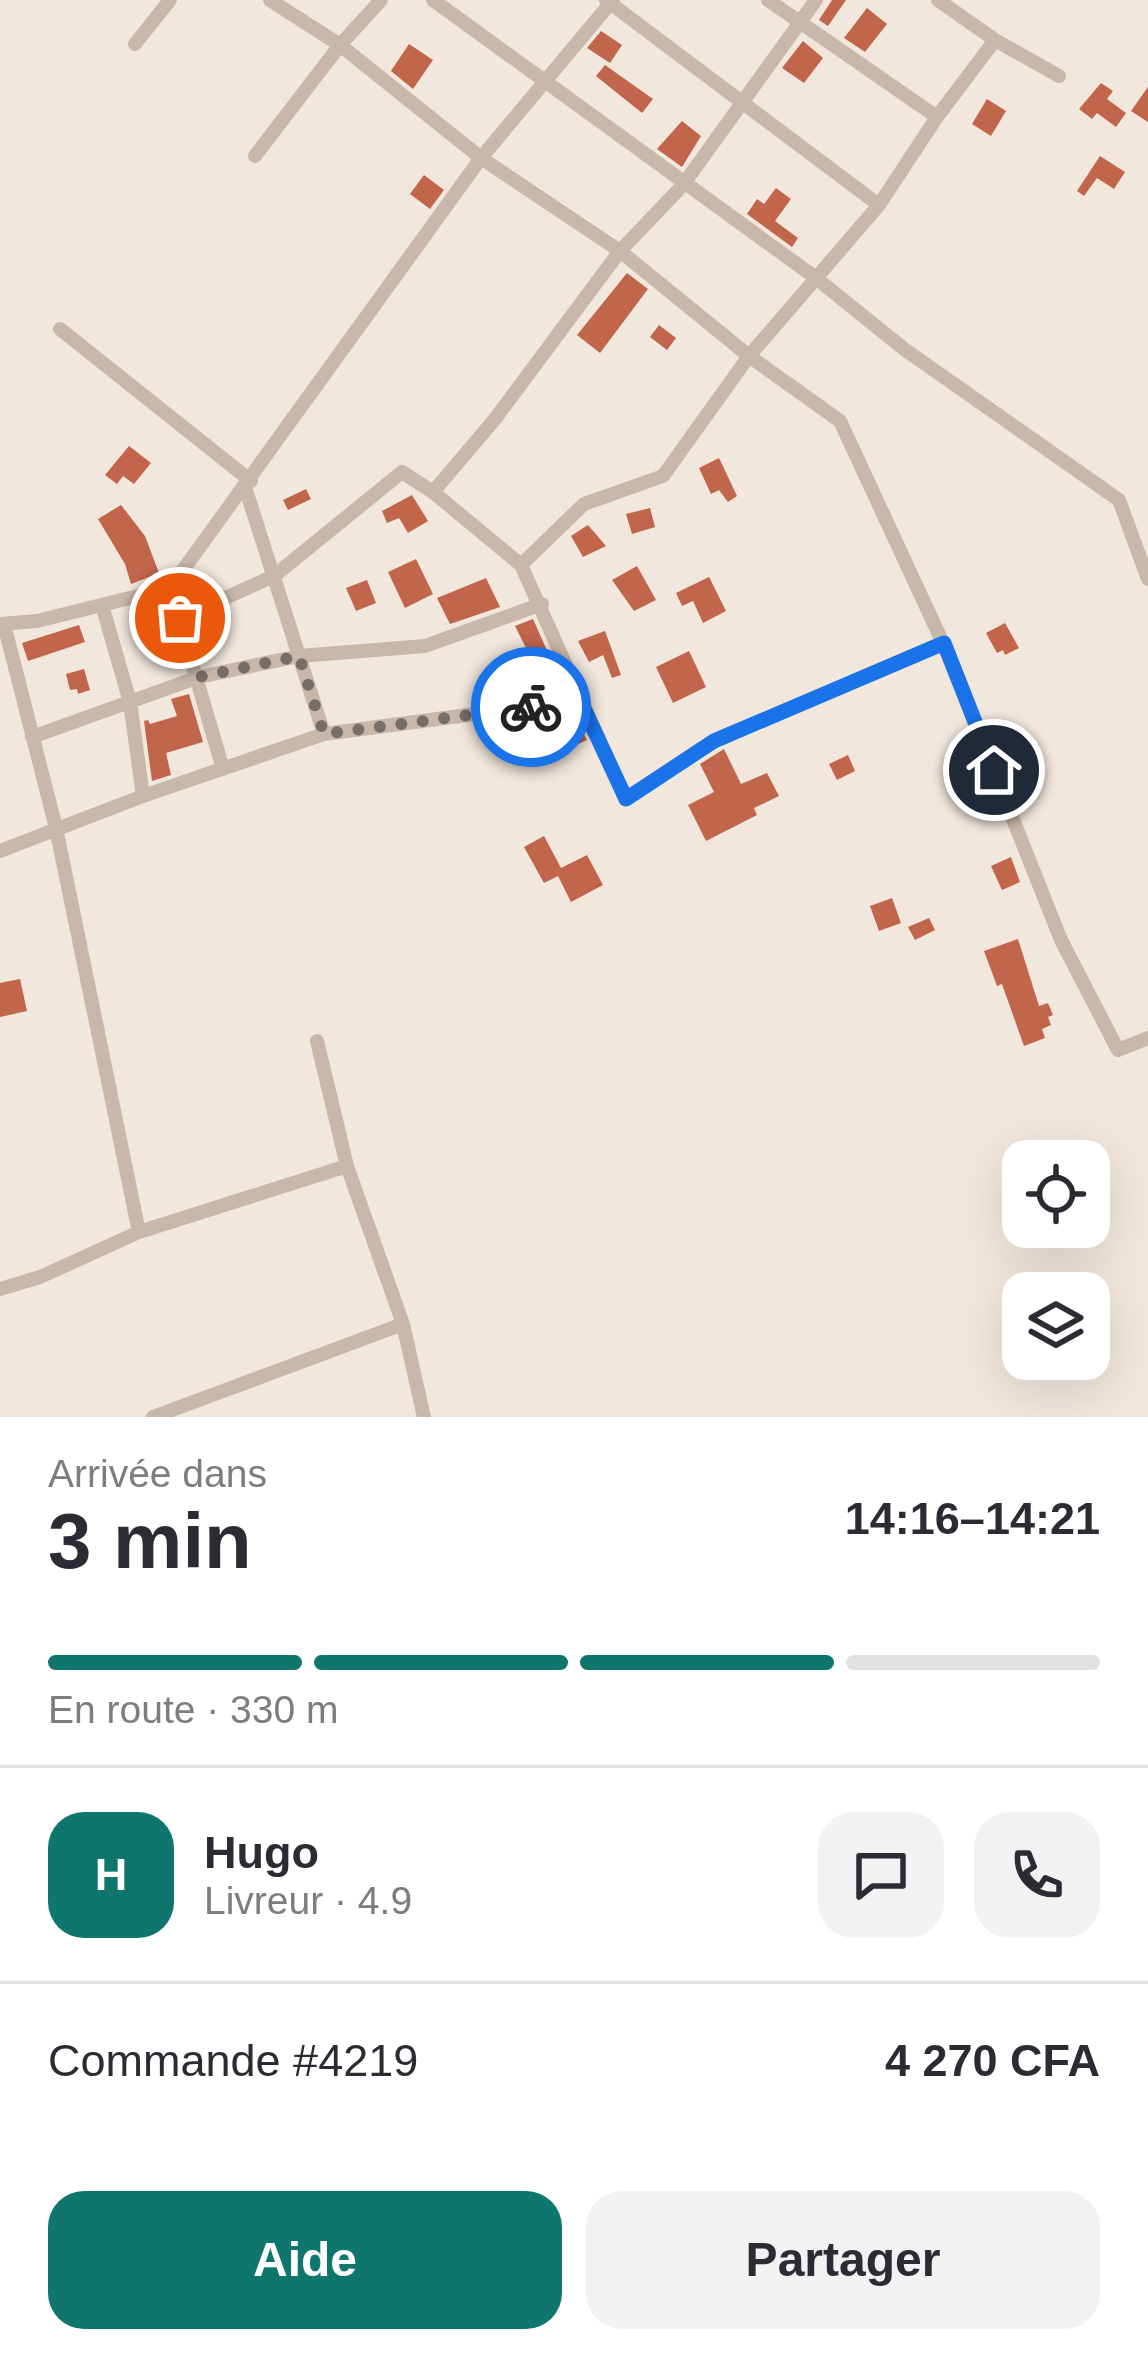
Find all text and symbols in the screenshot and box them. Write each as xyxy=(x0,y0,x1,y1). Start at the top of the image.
pin xyxy=(129,567,231,669)
icon: bag xyxy=(147,585,213,651)
courier xyxy=(471,647,591,767)
icon: bike xyxy=(498,674,564,740)
pin xyxy=(943,719,1045,821)
icon: home xyxy=(961,737,1027,803)
map controls xyxy=(1002,1140,1110,1380)
button: locate xyxy=(1002,1140,1110,1248)
button: layers xyxy=(1002,1272,1110,1380)
text: Arrivée dans xyxy=(48,1452,267,1495)
text: 14:16–14:21 xyxy=(845,1493,1100,1544)
text: 3 min xyxy=(48,1497,252,1585)
text: En route · 330 m xyxy=(48,1688,338,1731)
button: chat xyxy=(818,1812,944,1938)
button: phone xyxy=(974,1812,1100,1938)
text: Hugo xyxy=(204,1827,319,1878)
text: H xyxy=(95,1849,127,1900)
text: Livreur · 4.9 xyxy=(204,1879,412,1922)
text: Commande #4219 xyxy=(48,2035,418,2086)
text: 4 270 CFA xyxy=(885,2035,1100,2086)
button: Aide xyxy=(48,2191,562,2329)
button: Partager xyxy=(586,2191,1100,2329)

